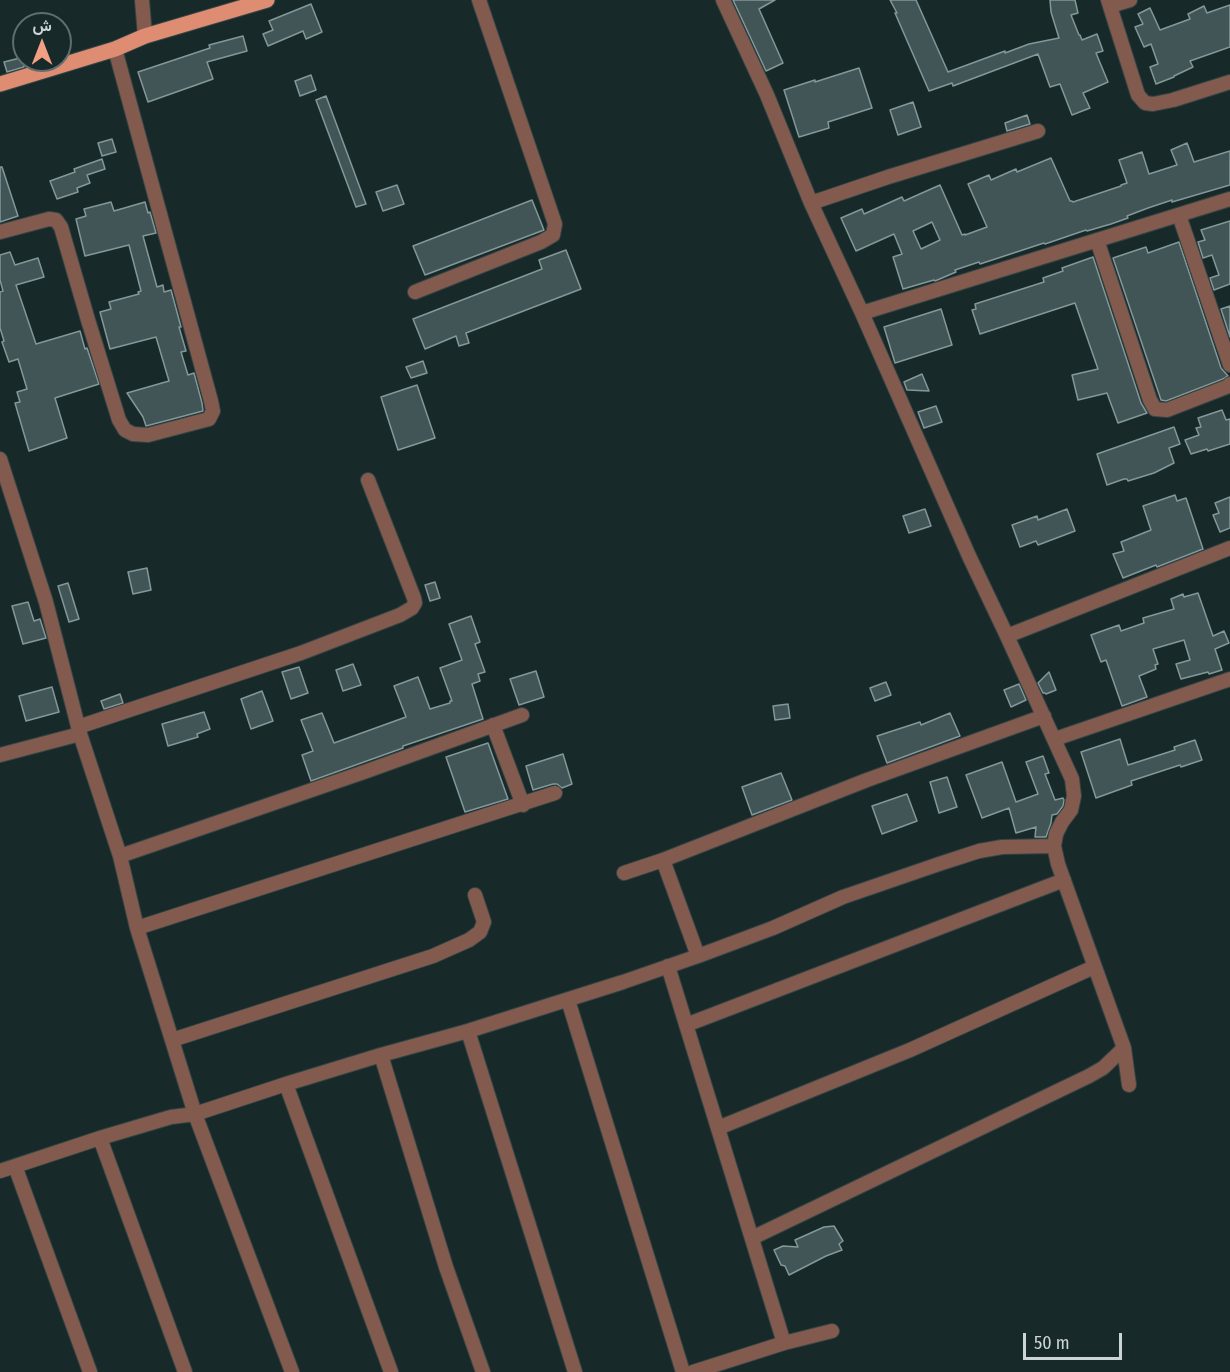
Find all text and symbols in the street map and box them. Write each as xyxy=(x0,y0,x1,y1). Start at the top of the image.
north arrow xyxy=(12,12,72,72)
text: ش xyxy=(32,16,52,35)
scale bar xyxy=(1026,1321,1125,1359)
text: 50 m xyxy=(1034,1332,1070,1354)

